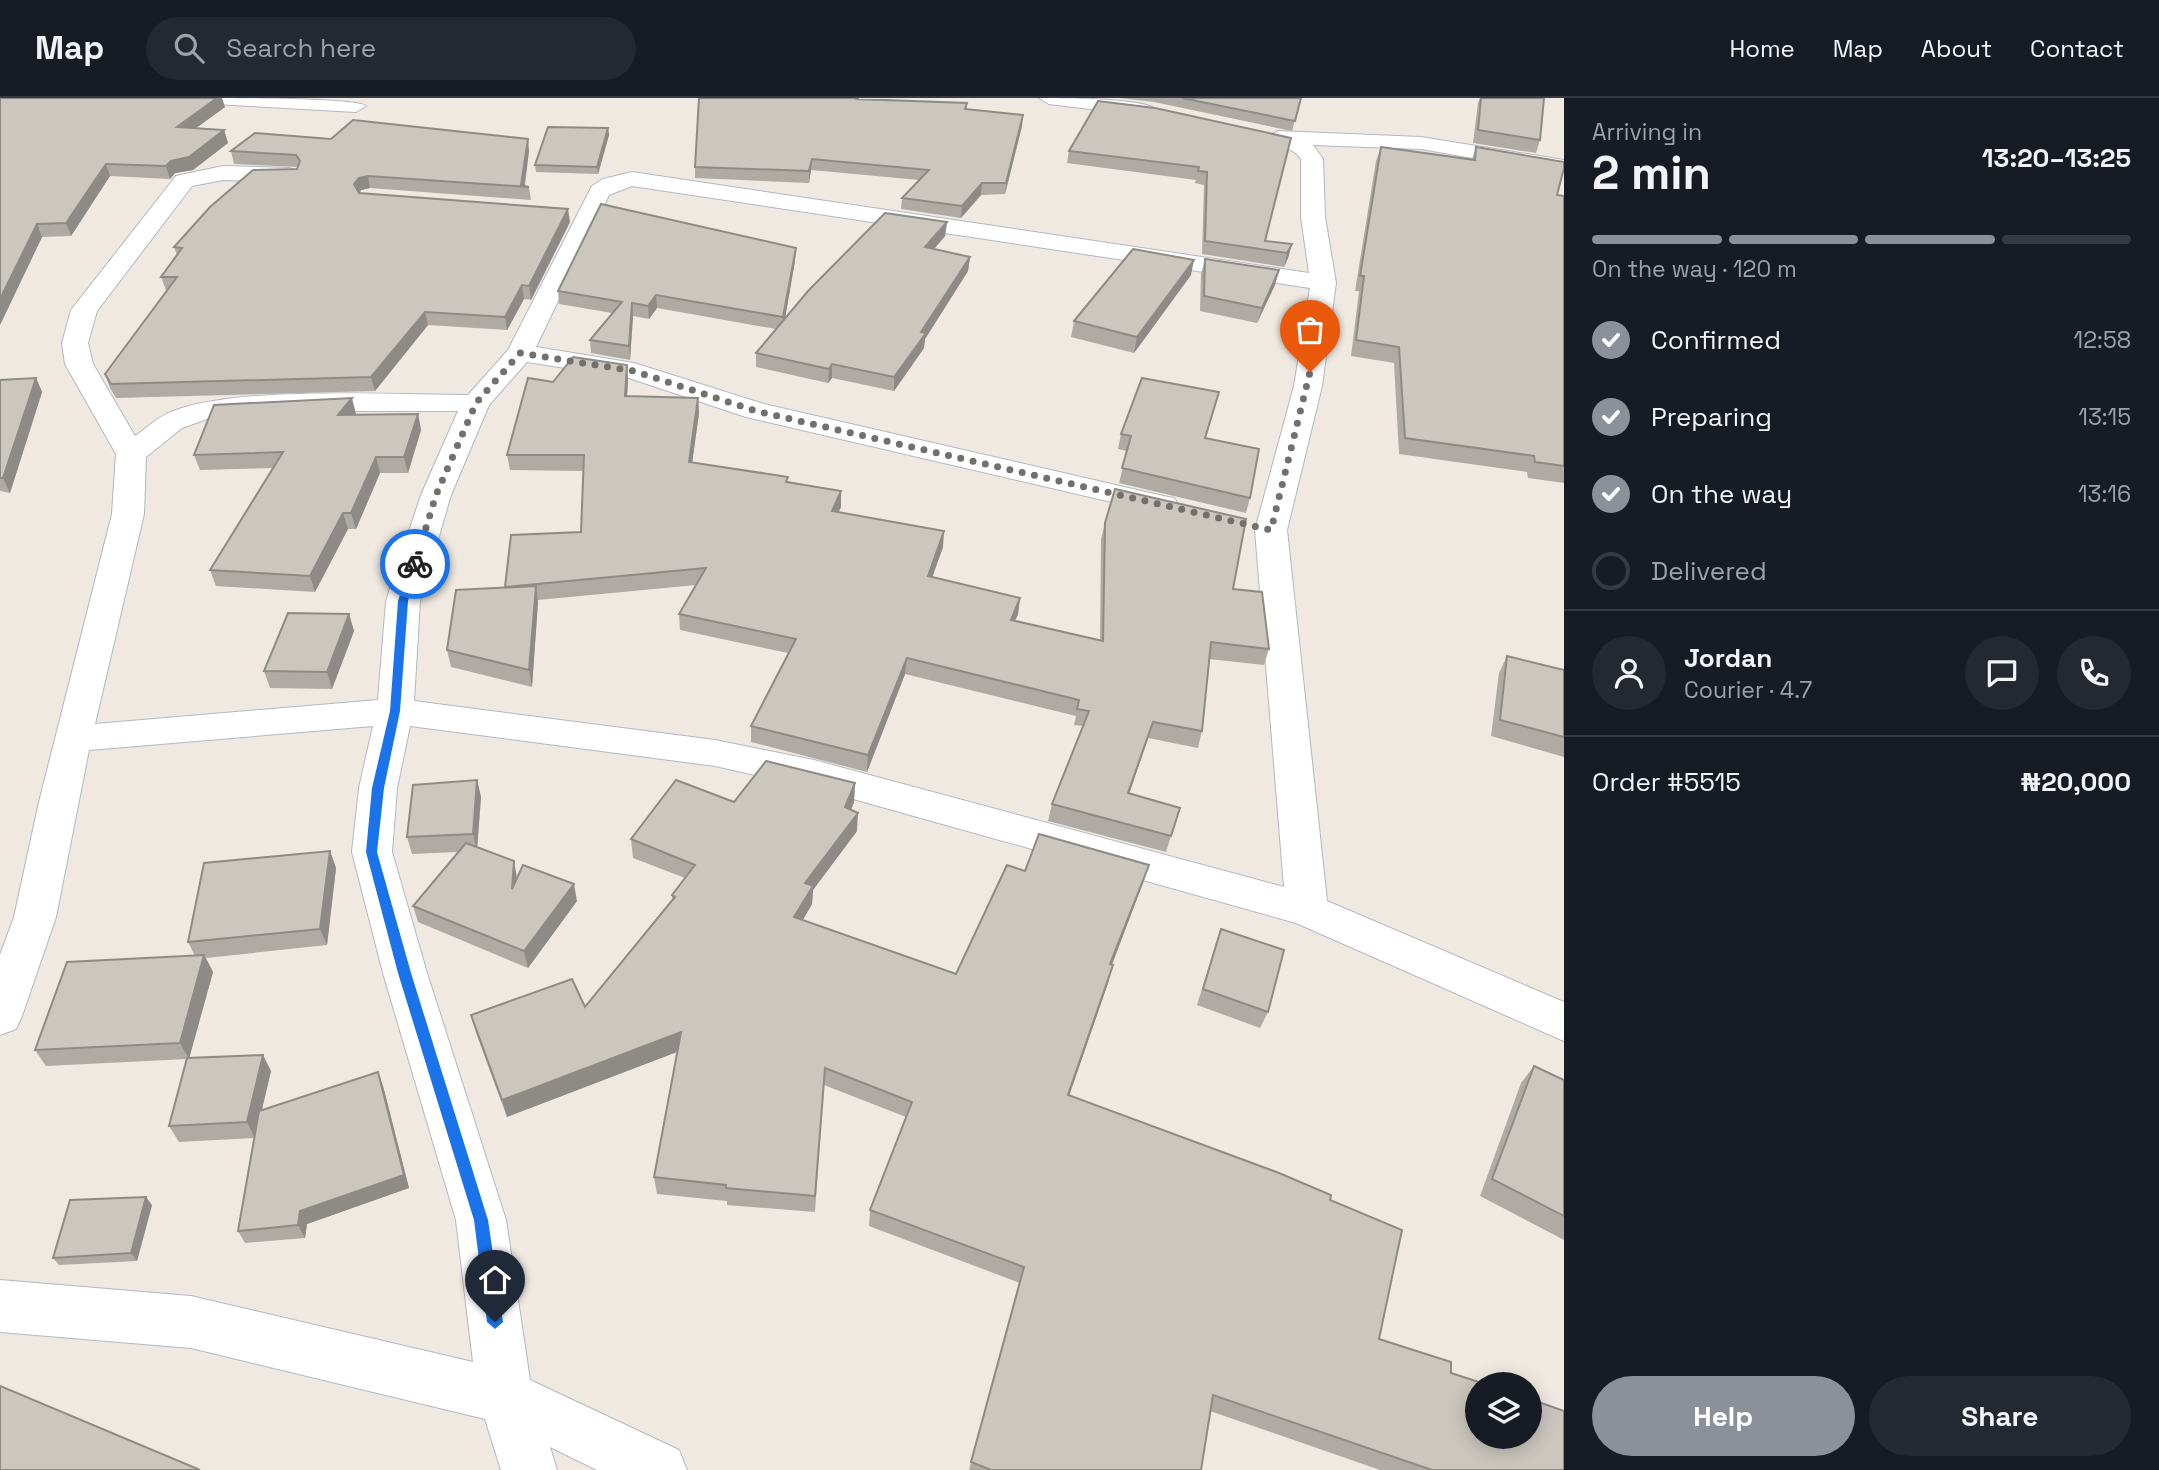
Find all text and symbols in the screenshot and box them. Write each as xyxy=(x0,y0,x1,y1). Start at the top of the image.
search box xyxy=(146,17,636,80)
text: Map xyxy=(35,27,104,69)
icon: search xyxy=(170,29,208,67)
text: Search here xyxy=(226,31,376,65)
text: Home xyxy=(1729,33,1795,64)
text: Map xyxy=(1833,33,1883,64)
text: About xyxy=(1921,33,1992,64)
text: Contact xyxy=(2030,33,2124,64)
text: Arriving in xyxy=(1592,117,1702,147)
text: 13:20–13:25 xyxy=(1982,141,2131,175)
text: 2 min xyxy=(1592,144,1711,202)
text: On the way · 120 m xyxy=(1592,254,1797,284)
pin xyxy=(1280,300,1340,372)
icon: bag xyxy=(1291,311,1329,349)
icon: check xyxy=(1592,321,1630,359)
text: Confirmed xyxy=(1651,323,1781,357)
text: 12:58 xyxy=(2074,325,2131,355)
icon: check xyxy=(1592,398,1630,436)
text: Preparing xyxy=(1651,400,1772,434)
text: 13:15 xyxy=(2078,402,2131,432)
icon: check xyxy=(1592,475,1630,513)
text: On the way xyxy=(1651,477,1792,511)
text: 13:16 xyxy=(2078,479,2131,509)
courier xyxy=(380,529,450,599)
icon: bike xyxy=(396,545,434,583)
text: Delivered xyxy=(1651,554,1767,588)
button: person xyxy=(1592,636,1666,710)
button: chat xyxy=(1965,636,2039,710)
button: phone xyxy=(2057,636,2131,710)
text: Jordan xyxy=(1684,641,1772,675)
text: Courier · 4.7 xyxy=(1684,675,1812,705)
text: Order #5515 xyxy=(1592,765,1741,799)
text: ₦20,000 xyxy=(2020,765,2131,799)
pin xyxy=(465,1250,525,1322)
icon: home xyxy=(476,1261,514,1299)
map controls xyxy=(1465,1372,1542,1449)
button: layers xyxy=(1465,1372,1542,1449)
button: Help xyxy=(1592,1376,1855,1456)
button: Share xyxy=(1869,1376,2131,1456)

